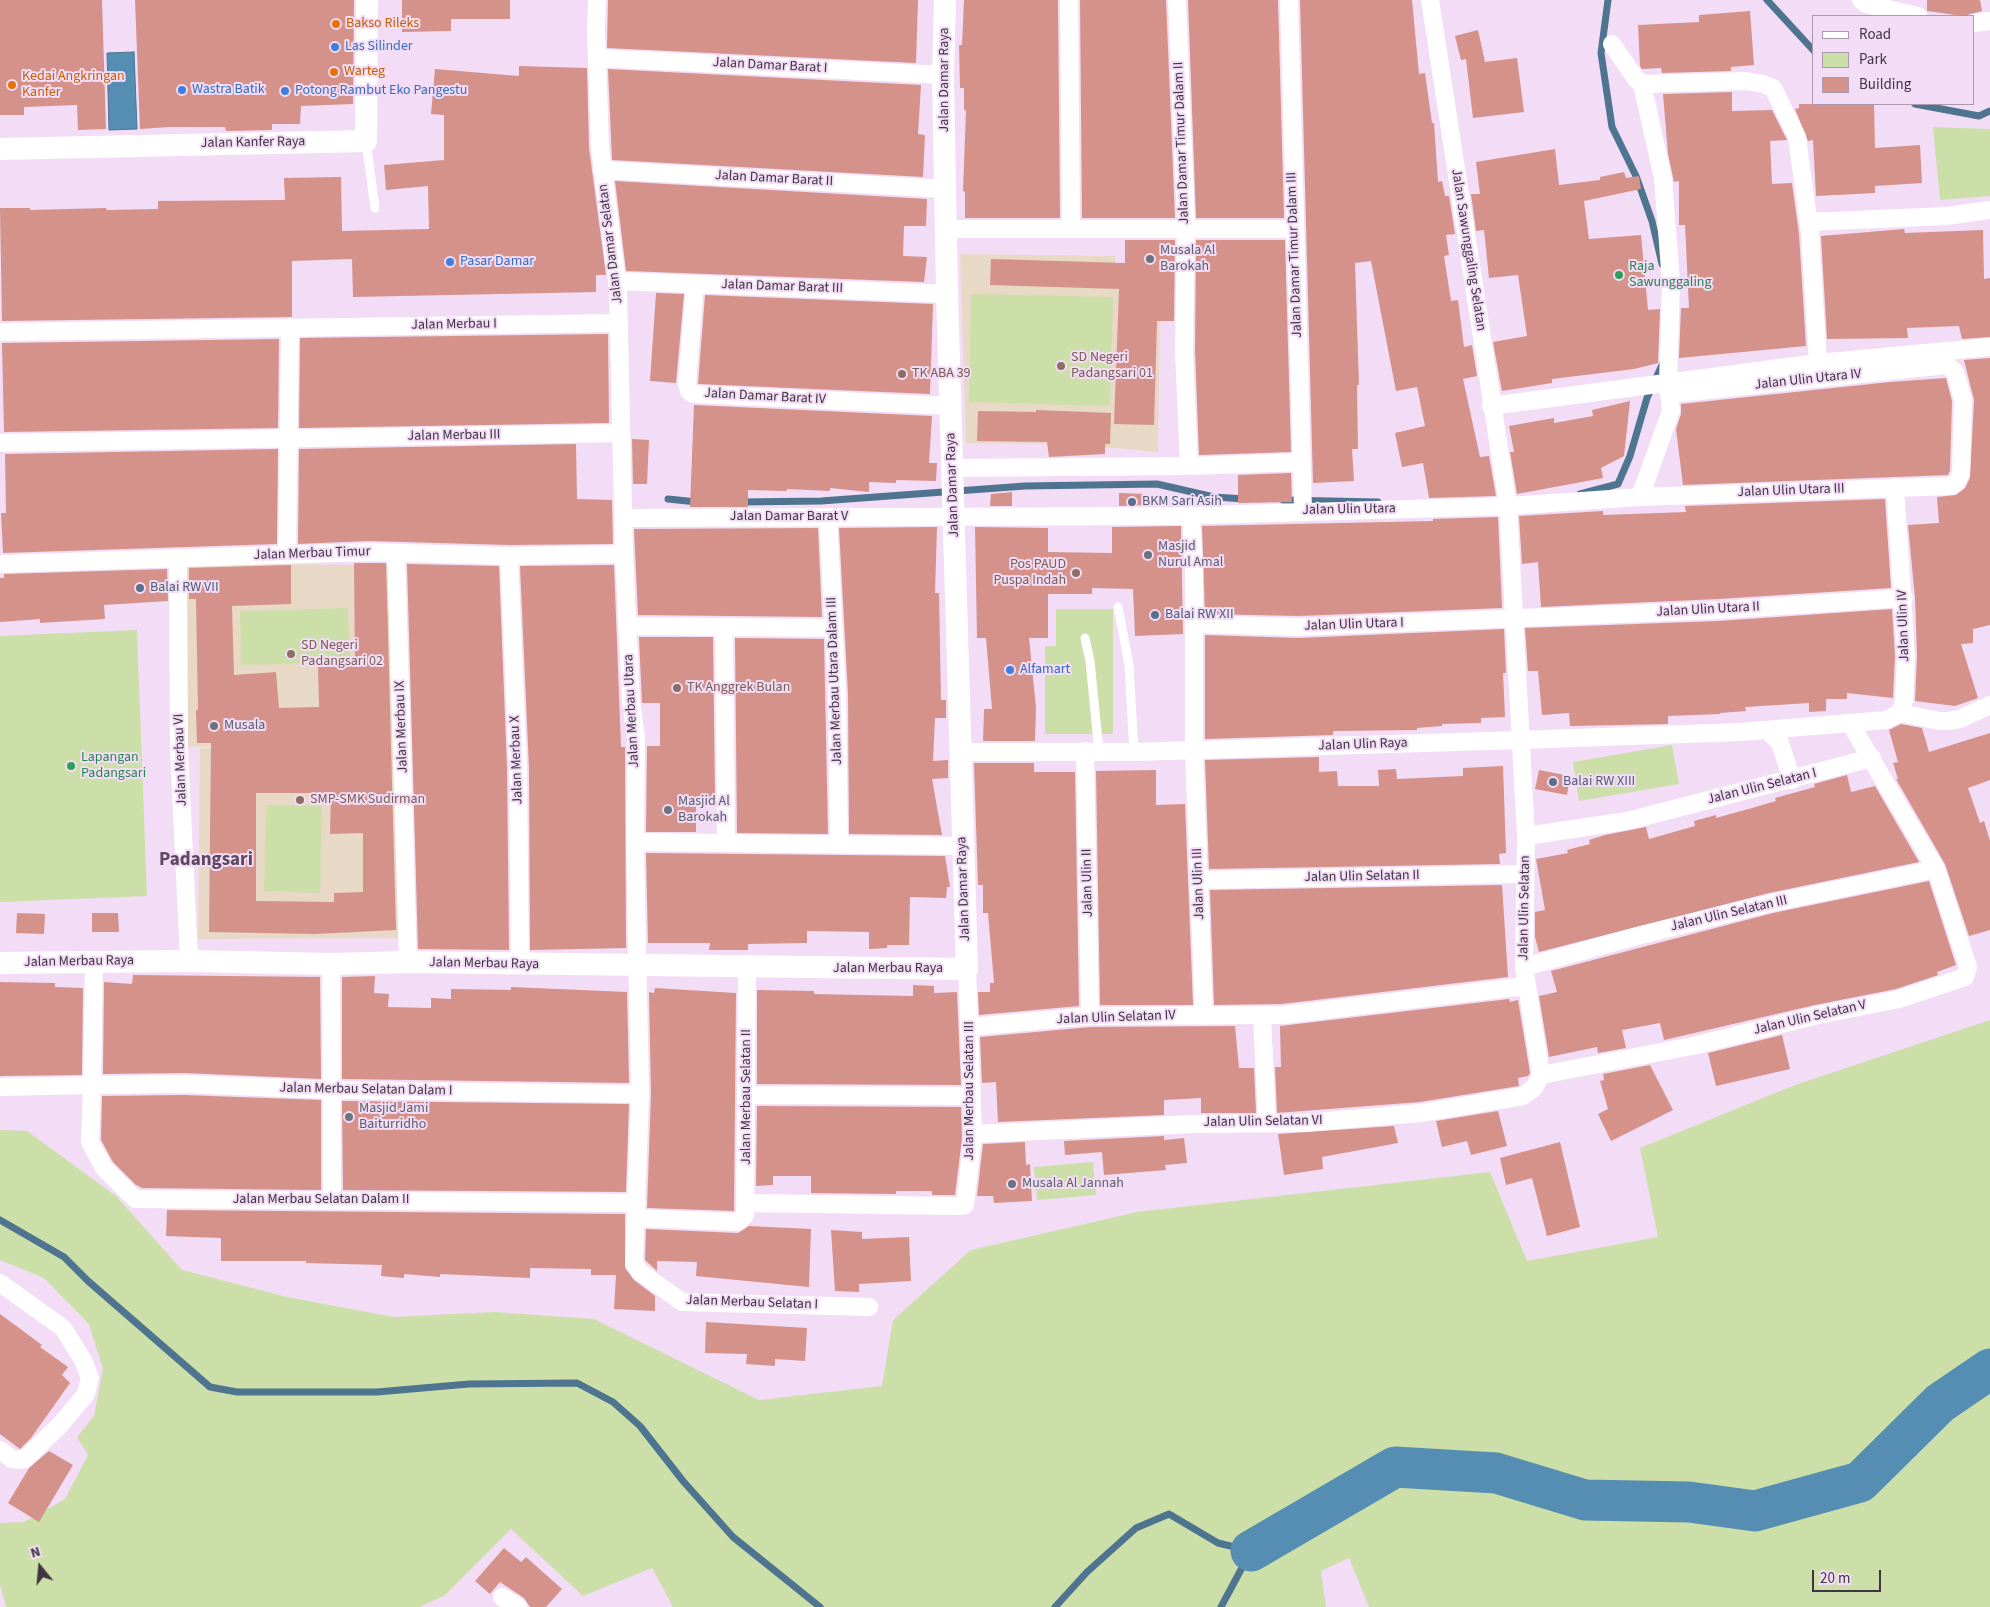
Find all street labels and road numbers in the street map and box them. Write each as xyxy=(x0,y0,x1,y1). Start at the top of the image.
street label: Jalan Damar Raya xyxy=(937,27,953,133)
street label: Jalan Damar Barat I xyxy=(712,55,828,77)
street label: Jalan Damar Timur Dalam II xyxy=(1171,61,1193,225)
street label: Jalan Kanfer Raya xyxy=(201,134,305,152)
street label: Jalan Damar Barat II xyxy=(714,168,834,190)
street label: Jalan Sawunggaling Selatan xyxy=(1447,168,1489,332)
street label: Jalan Damar Timur Dalam III xyxy=(1284,172,1306,338)
street label: Jalan Damar Selatan xyxy=(595,183,627,305)
street label: Jalan Damar Barat III xyxy=(721,276,843,298)
street label: Jalan Merbau I xyxy=(411,316,497,334)
street label: Jalan Ulin Utara IV xyxy=(1754,366,1862,394)
street label: Jalan Damar Barat IV xyxy=(704,385,826,409)
street label: Jalan Merbau III xyxy=(407,427,501,445)
street label: Jalan Damar Raya xyxy=(943,432,963,538)
street label: Jalan Ulin Utara III xyxy=(1737,481,1845,501)
street label: Jalan Ulin Utara xyxy=(1302,501,1396,519)
street label: Jalan Damar Barat V xyxy=(730,509,848,525)
street label: Jalan Merbau Timur xyxy=(253,544,371,564)
street label: Jalan Ulin IV xyxy=(1894,590,1914,662)
street label: Jalan Merbau Utara Dalam III xyxy=(824,597,846,765)
street label: Jalan Ulin Utara II xyxy=(1656,599,1760,621)
street label: Jalan Ulin Utara I xyxy=(1304,615,1404,635)
street label: Jalan Merbau Utara xyxy=(621,654,643,768)
street label: Jalan Merbau IX xyxy=(392,680,412,774)
street label: Jalan Merbau VI xyxy=(171,713,191,807)
street label: Jalan Merbau X xyxy=(507,715,527,805)
street label: Jalan Ulin Raya xyxy=(1318,735,1408,755)
street label: Jalan Ulin Selatan I xyxy=(1706,765,1818,809)
street label: Jalan Damar Raya xyxy=(954,836,974,942)
street label: Jalan Ulin III xyxy=(1189,848,1209,920)
street label: Jalan Ulin II xyxy=(1079,849,1097,917)
street label: Jalan Ulin Selatan xyxy=(1516,855,1534,961)
street label: Jalan Ulin Selatan II xyxy=(1304,868,1420,886)
street label: Jalan Ulin Selatan III xyxy=(1669,892,1789,936)
street label: Jalan Merbau Raya xyxy=(24,953,134,971)
street label: Jalan Merbau Raya xyxy=(429,955,539,973)
street label: Jalan Merbau Raya xyxy=(833,961,943,977)
street label: Jalan Ulin Selatan V xyxy=(1752,997,1868,1039)
street label: Jalan Ulin Selatan IV xyxy=(1056,1008,1176,1028)
street label: Jalan Merbau Selatan III xyxy=(962,1021,978,1161)
street label: Jalan Merbau Selatan II xyxy=(739,1029,755,1165)
street label: Jalan Merbau Selatan Dalam I xyxy=(279,1080,453,1100)
street label: Jalan Ulin Selatan VI xyxy=(1203,1113,1323,1131)
street label: Jalan Merbau Selatan Dalam II xyxy=(233,1192,409,1208)
street label: Jalan Merbau Selatan I xyxy=(686,1292,818,1314)

